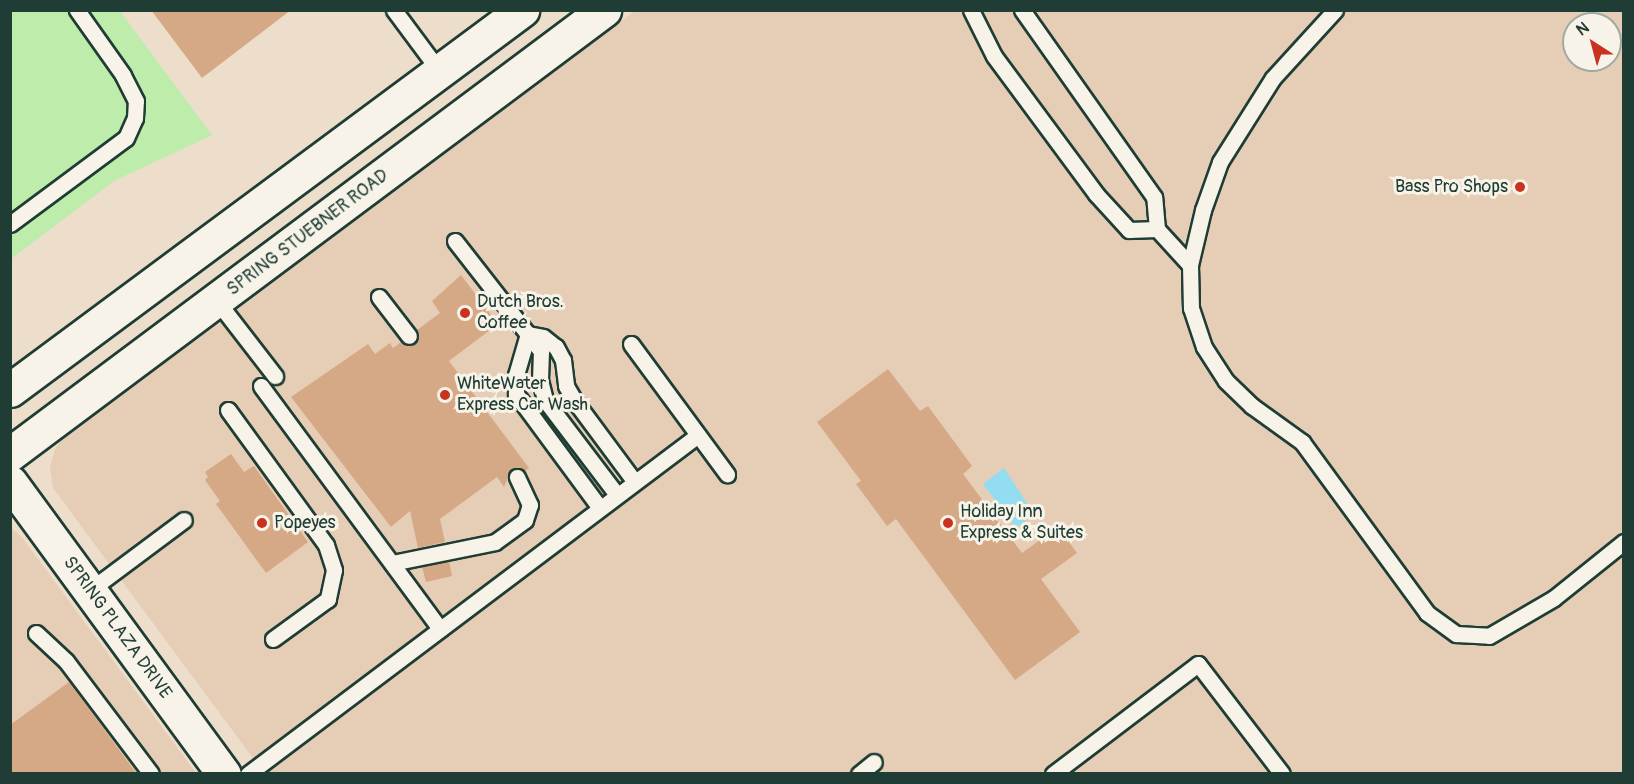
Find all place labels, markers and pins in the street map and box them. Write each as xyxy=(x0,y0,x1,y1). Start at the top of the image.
place label: Bass Pro Shops xyxy=(1395,176,1508,198)
marker: Bass Pro Shops xyxy=(1513,180,1527,194)
place label: Dutch Bros. Coffee xyxy=(477,292,564,334)
marker: Dutch Bros. Coffee xyxy=(458,306,472,320)
place label: WhiteWater Express Car Wash xyxy=(457,374,588,416)
marker: WhiteWater Express Car Wash xyxy=(438,388,452,402)
place label: Holiday Inn Express & Suites xyxy=(960,502,1083,544)
place label: Popeyes xyxy=(274,512,336,534)
marker: Popeyes xyxy=(255,516,269,530)
marker: Holiday Inn Express & Suites xyxy=(941,516,955,530)

